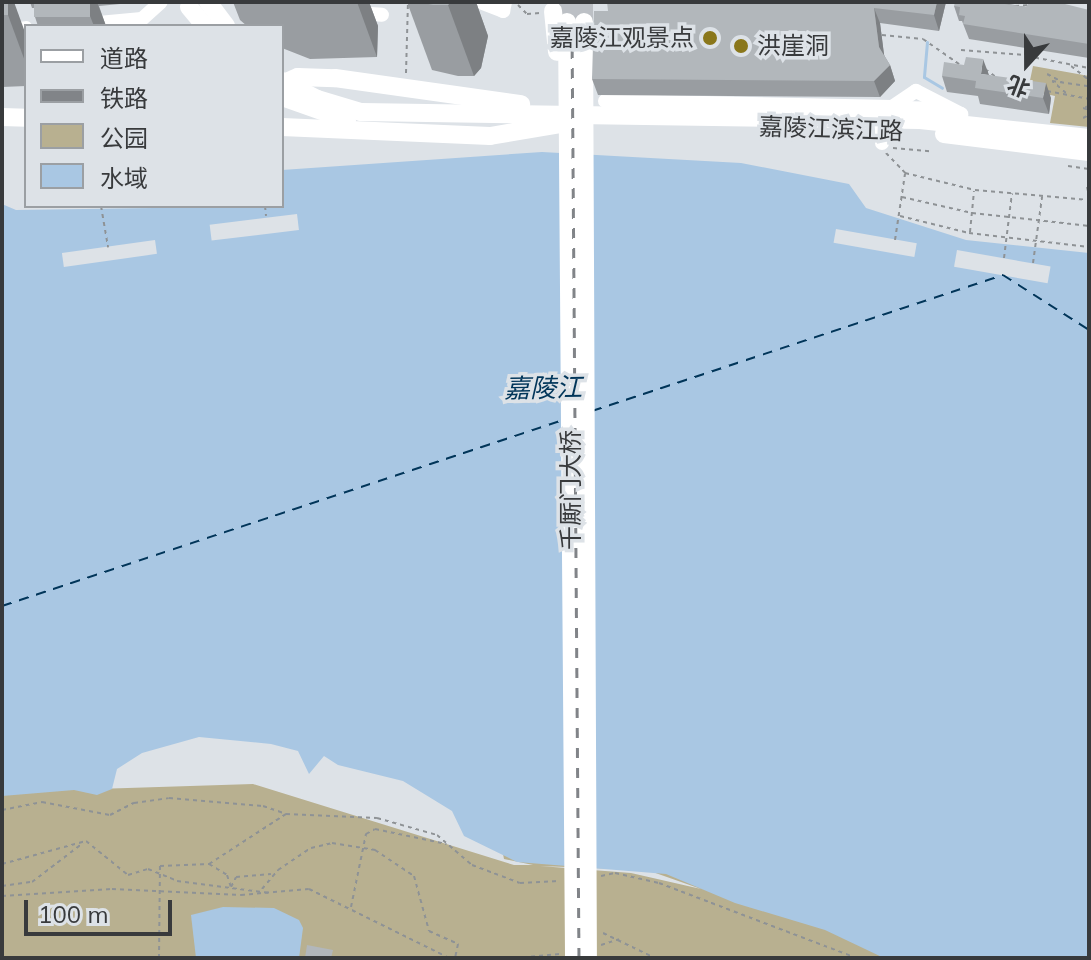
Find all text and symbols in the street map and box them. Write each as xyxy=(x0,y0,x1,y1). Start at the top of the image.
legend xyxy=(24,24,284,208)
place label: 嘉陵江观景点 xyxy=(550,24,694,52)
north arrow xyxy=(987,24,1067,104)
marker: 嘉陵江观景点 xyxy=(701,29,719,47)
place label: 洪崖洞 xyxy=(757,32,829,60)
marker: 洪崖洞 xyxy=(732,37,750,55)
text: 道路 xyxy=(100,43,148,73)
text: 北 xyxy=(1003,69,1034,103)
text: 铁路 xyxy=(100,83,148,113)
street label: 嘉陵江滨江路 xyxy=(759,112,903,146)
text: 公园 xyxy=(100,123,148,153)
text: 水域 xyxy=(100,163,148,193)
water label: 嘉陵江 xyxy=(504,372,582,404)
street label: 千厮门大桥 xyxy=(557,430,585,550)
scale bar xyxy=(28,884,176,934)
text: 100 m xyxy=(38,899,109,929)

